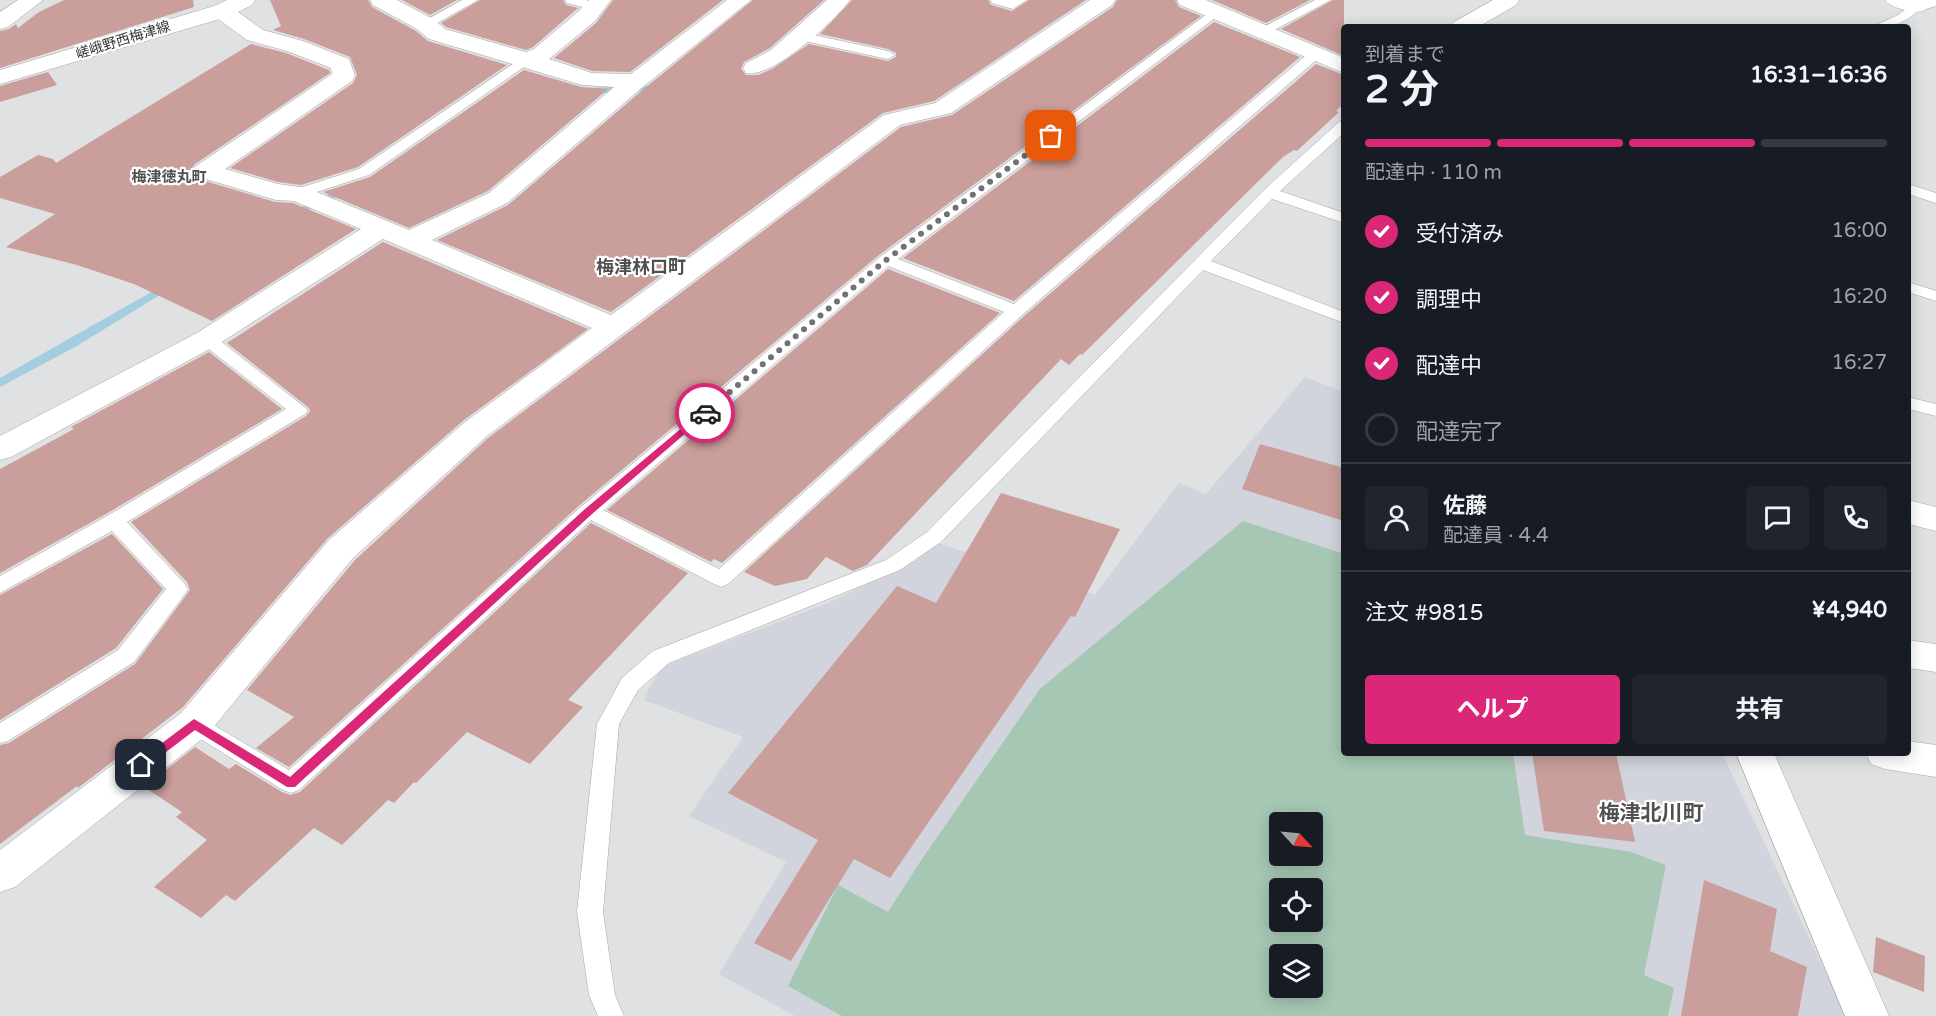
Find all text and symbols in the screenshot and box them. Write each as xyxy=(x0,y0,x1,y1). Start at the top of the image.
street label: 嵯峨野西梅津線 xyxy=(74,18,172,62)
text: 到着まで xyxy=(1365,43,1445,67)
text: 16:31–16:36 xyxy=(1750,62,1887,88)
text: 2 分 xyxy=(1365,66,1439,113)
pin xyxy=(1025,110,1076,161)
icon: bag xyxy=(1034,119,1067,152)
text: 配達中 · 110 m xyxy=(1365,161,1502,185)
district label: 梅津徳丸町 xyxy=(131,168,207,186)
icon: check xyxy=(1365,215,1398,248)
text: 16:00 xyxy=(1832,219,1887,243)
text: 受付済み xyxy=(1416,221,1504,247)
district label: 梅津林口町 xyxy=(596,256,686,278)
icon: check xyxy=(1365,281,1398,314)
text: 16:20 xyxy=(1832,285,1887,309)
text: 調理中 xyxy=(1416,287,1482,313)
icon: check xyxy=(1365,347,1398,380)
text: 16:27 xyxy=(1832,351,1887,375)
text: 配達中 xyxy=(1416,353,1482,379)
courier xyxy=(675,383,735,443)
icon: car xyxy=(689,397,722,430)
text: 配達完了 xyxy=(1416,419,1504,445)
button: person xyxy=(1365,486,1428,549)
button: chat xyxy=(1746,486,1809,549)
button: phone xyxy=(1824,486,1887,549)
text: 佐藤 xyxy=(1443,493,1487,519)
text: 配達員 · 4.4 xyxy=(1443,524,1549,548)
text: ¥4,940 xyxy=(1812,597,1887,623)
text: 注文 #9815 xyxy=(1365,600,1483,626)
button: ヘルプ xyxy=(1365,675,1620,744)
button: 共有 xyxy=(1632,675,1887,744)
pin xyxy=(115,739,166,790)
icon: home xyxy=(124,748,157,781)
district label: 梅津北川町 xyxy=(1599,801,1704,826)
north arrow xyxy=(1269,812,1323,866)
map controls xyxy=(1269,812,1323,998)
button: locate xyxy=(1269,878,1323,932)
button: layers xyxy=(1269,944,1323,998)

